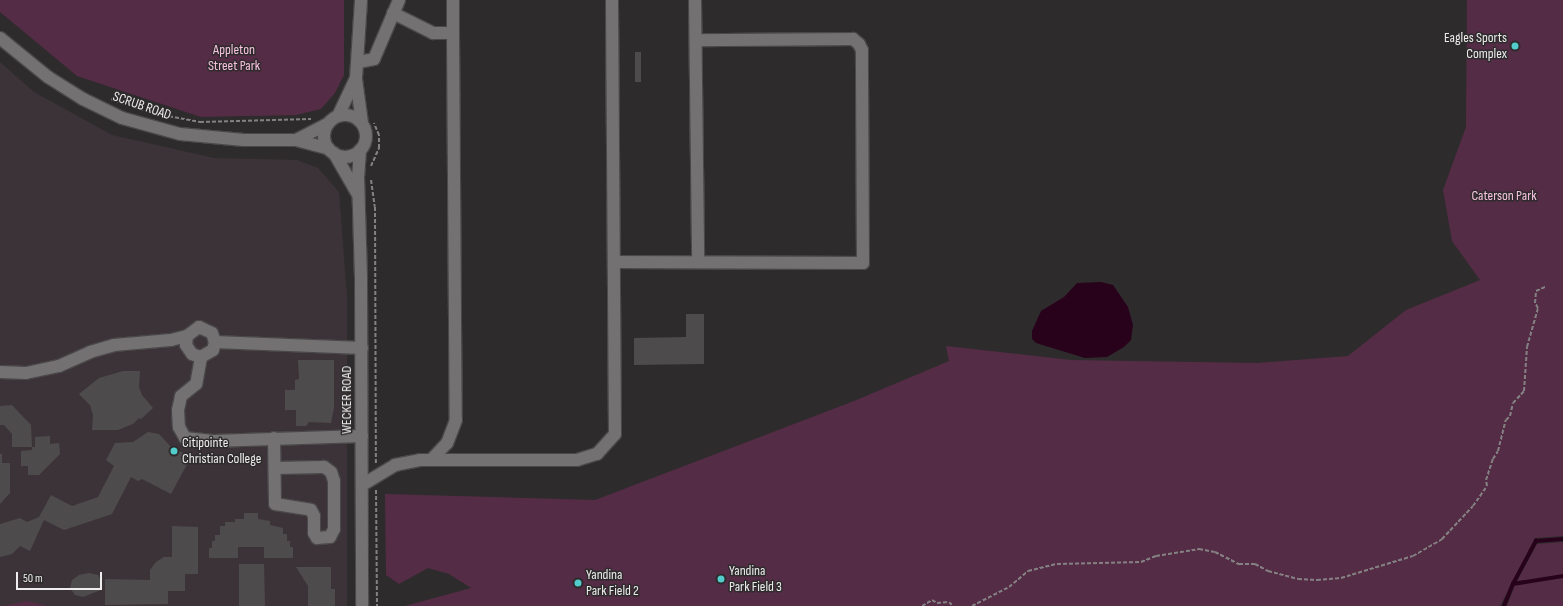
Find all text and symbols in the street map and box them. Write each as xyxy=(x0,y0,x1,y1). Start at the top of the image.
place label: Eagles Sports Complex xyxy=(1444,30,1507,62)
marker: Eagles Sports Complex xyxy=(1510,41,1520,51)
park label: Appleton Street Park xyxy=(208,42,260,74)
street label: SCRUB ROAD xyxy=(111,88,173,124)
park label: Caterson Park xyxy=(1471,188,1537,204)
street label: WECKER ROAD xyxy=(339,366,355,434)
place label: Citipointe Christian College xyxy=(182,435,261,468)
marker: Citipointe Christian College xyxy=(169,446,179,456)
place label: Yandina Park Field 3 xyxy=(729,563,782,596)
scale bar xyxy=(18,564,104,590)
place label: Yandina Park Field 2 xyxy=(586,567,639,600)
text: 50 m xyxy=(23,571,43,586)
marker: Yandina Park Field 3 xyxy=(716,574,726,584)
marker: Yandina Park Field 2 xyxy=(573,578,583,588)

